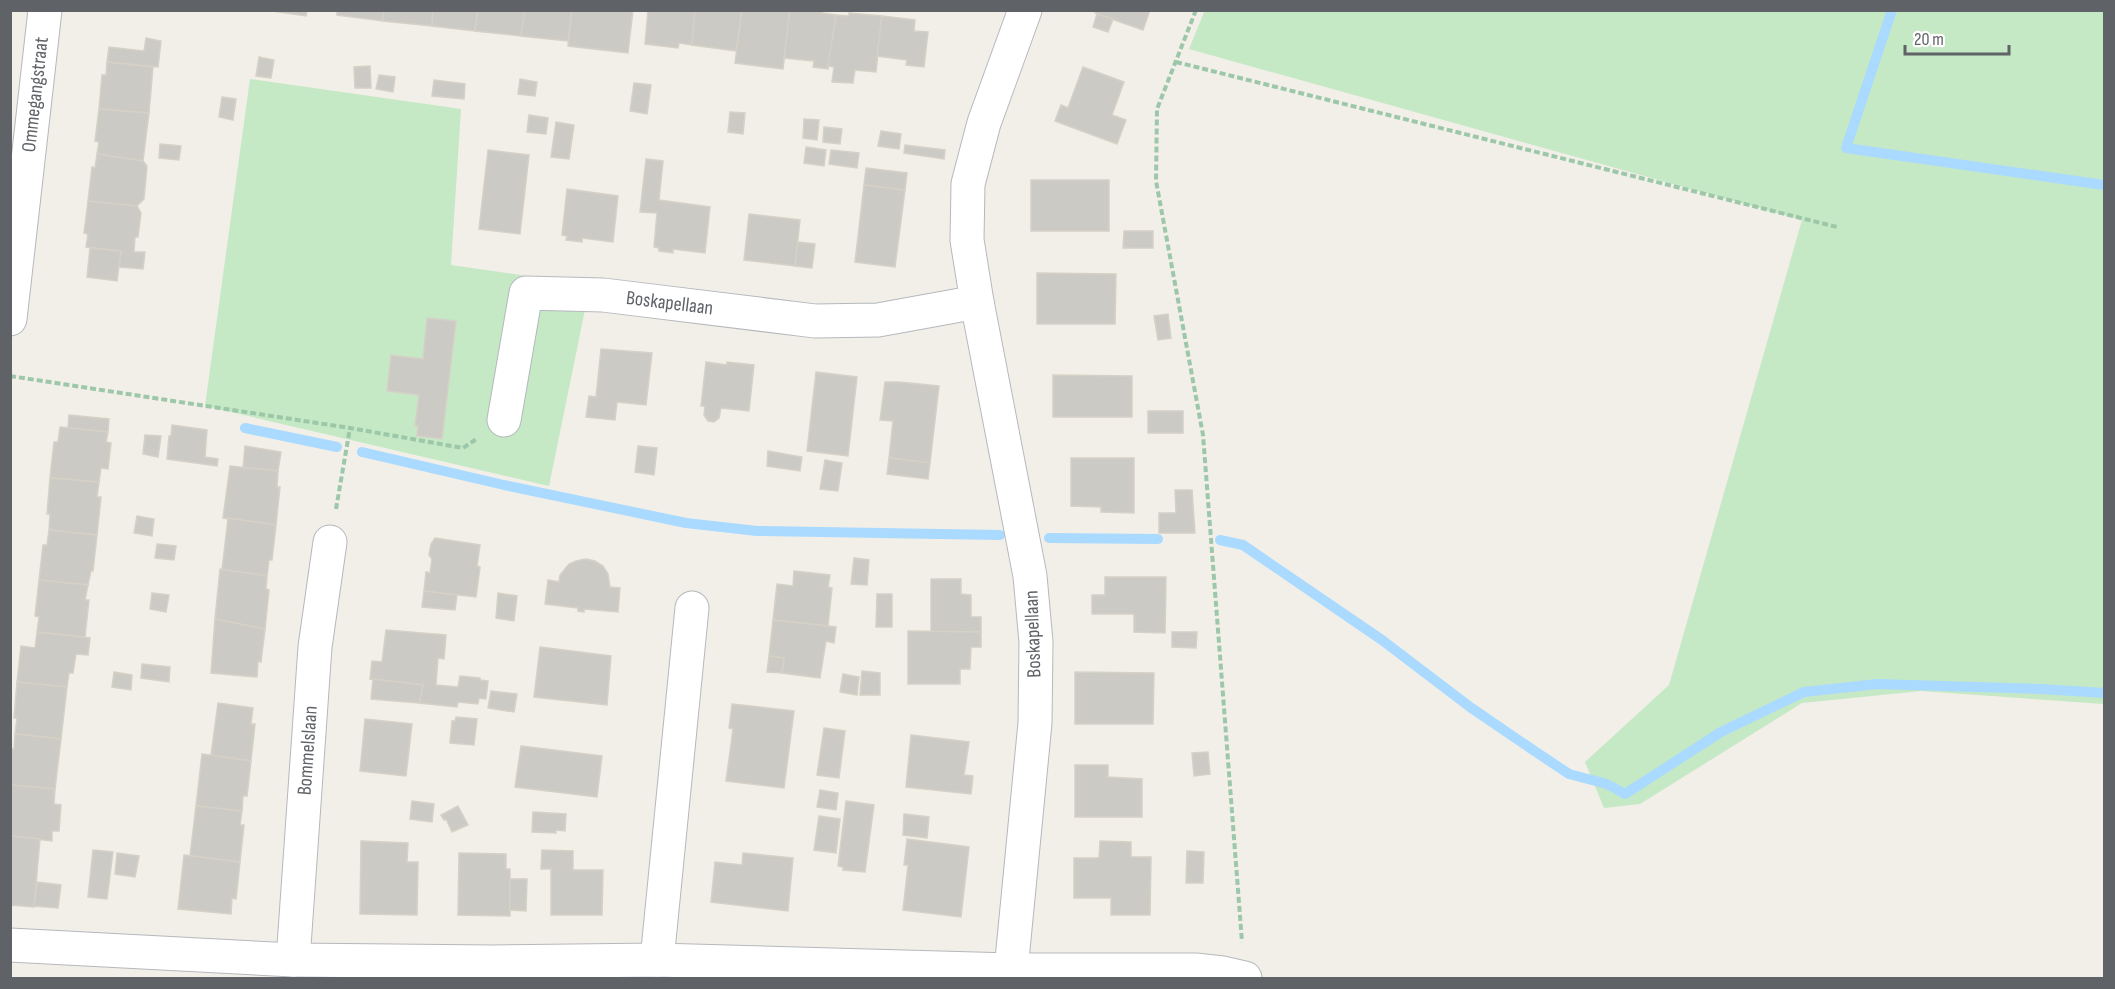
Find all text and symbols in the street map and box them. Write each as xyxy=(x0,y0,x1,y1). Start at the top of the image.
scale bar xyxy=(1905,18,2008,56)
text: 20 m xyxy=(1914,29,1944,50)
street label: Ommegangstraat xyxy=(17,36,54,153)
street label: Boskapellaan xyxy=(625,286,714,320)
street label: Boskapellaan xyxy=(1019,590,1047,678)
street label: Bommelslaan xyxy=(293,705,323,796)

